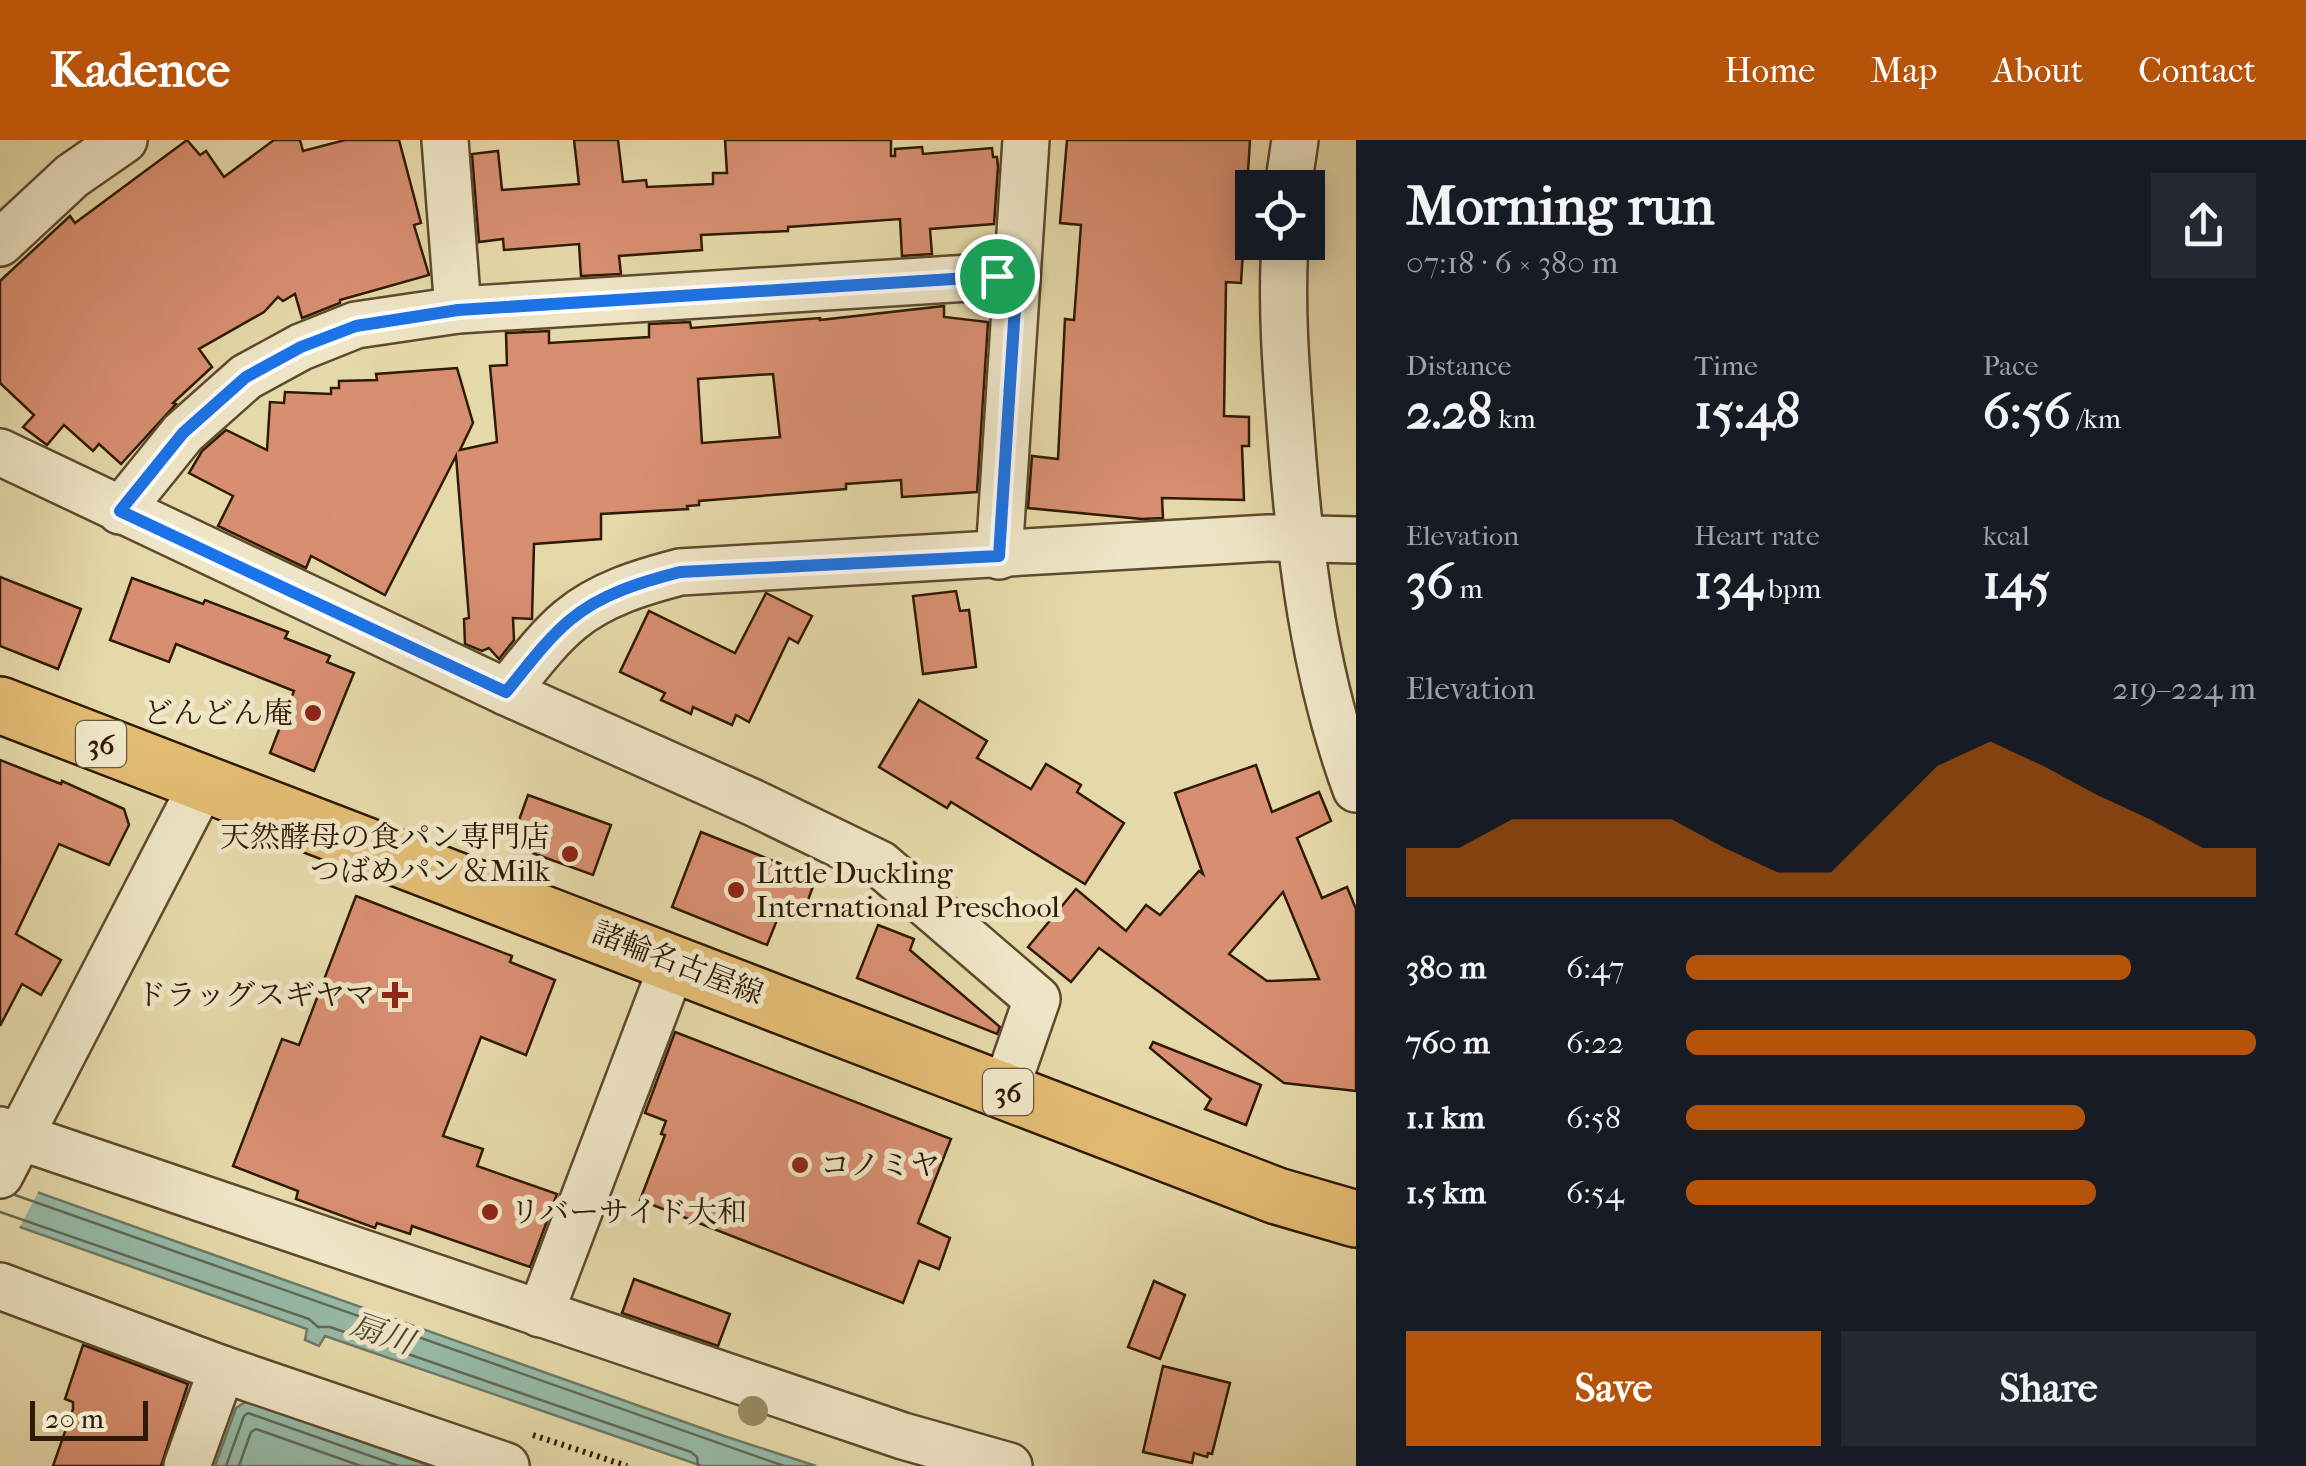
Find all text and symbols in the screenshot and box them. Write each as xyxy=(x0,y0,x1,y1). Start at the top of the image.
text: Kadence xyxy=(50,42,230,98)
text: Home xyxy=(1724,50,1815,91)
text: Map xyxy=(1870,50,1938,91)
text: About xyxy=(1993,50,2083,91)
text: Contact xyxy=(2138,50,2256,91)
map controls xyxy=(1235,170,1325,260)
button: locate xyxy=(1235,170,1325,260)
button: share xyxy=(2151,173,2256,278)
text: Morning run xyxy=(1406,174,1714,238)
pin xyxy=(955,234,1040,319)
text: 07:18 · 6 × 380 m xyxy=(1406,244,1618,281)
icon: arrive xyxy=(970,249,1025,304)
text: Distance xyxy=(1406,349,1511,382)
text: Time xyxy=(1694,349,1758,382)
text: Pace xyxy=(1983,349,2038,382)
text: 2.28 xyxy=(1406,382,1492,441)
text: 15:48 xyxy=(1694,382,1800,441)
text: 6:56 xyxy=(1983,382,2071,441)
text: km xyxy=(1492,402,1536,435)
text: /km xyxy=(2071,402,2121,435)
text: Elevation xyxy=(1406,519,1519,552)
text: Heart rate xyxy=(1694,519,1820,552)
text: kcal xyxy=(1983,519,2030,552)
text: 36 xyxy=(1406,552,1454,611)
text: 134 xyxy=(1694,552,1762,611)
text: 145 xyxy=(1983,552,2050,611)
text: m xyxy=(1454,572,1483,605)
text: bpm xyxy=(1762,572,1821,605)
text: Elevation xyxy=(1406,670,1535,707)
text: 219–224 m xyxy=(2112,670,2256,707)
place label: どんどん庵 xyxy=(143,696,293,731)
marker: どんどん庵 xyxy=(302,702,324,724)
road number: 36 xyxy=(76,721,126,767)
place label: 天然酵母の食パン専門店 つばめパン＆Milk xyxy=(220,820,551,889)
marker: 天然酵母の食パン専門店 つばめパン＆Milk xyxy=(559,843,581,865)
place label: Little Duckling International Preschool xyxy=(756,856,1060,925)
marker: Little Duckling International Preschool xyxy=(725,879,747,901)
street label: 諸輪名古屋線 xyxy=(588,915,768,1012)
text: 380 m xyxy=(1406,949,1486,986)
text: 6:47 xyxy=(1566,949,1625,986)
place label: ドラッグスギヤマ xyxy=(136,978,375,1013)
marker: ドラッグスギヤマ xyxy=(384,984,406,1006)
text: 760 m xyxy=(1406,1024,1490,1061)
text: 6:22 xyxy=(1566,1024,1624,1061)
road number: 36 xyxy=(983,1069,1033,1115)
text: 1.1 km xyxy=(1406,1099,1485,1136)
text: 6:58 xyxy=(1566,1099,1621,1136)
place label: コノミヤ xyxy=(820,1148,940,1183)
marker: コノミヤ xyxy=(789,1154,811,1176)
text: 1.5 km xyxy=(1406,1174,1486,1211)
text: 6:54 xyxy=(1566,1174,1624,1211)
place label: リバーサイド大和 xyxy=(510,1195,747,1230)
marker: リバーサイド大和 xyxy=(479,1201,501,1223)
water label: 扇川 xyxy=(346,1306,421,1362)
button: Save xyxy=(1406,1331,1821,1446)
button: Share xyxy=(1841,1331,2256,1446)
scale bar xyxy=(30,1396,148,1440)
text: 20 m xyxy=(45,1402,104,1435)

